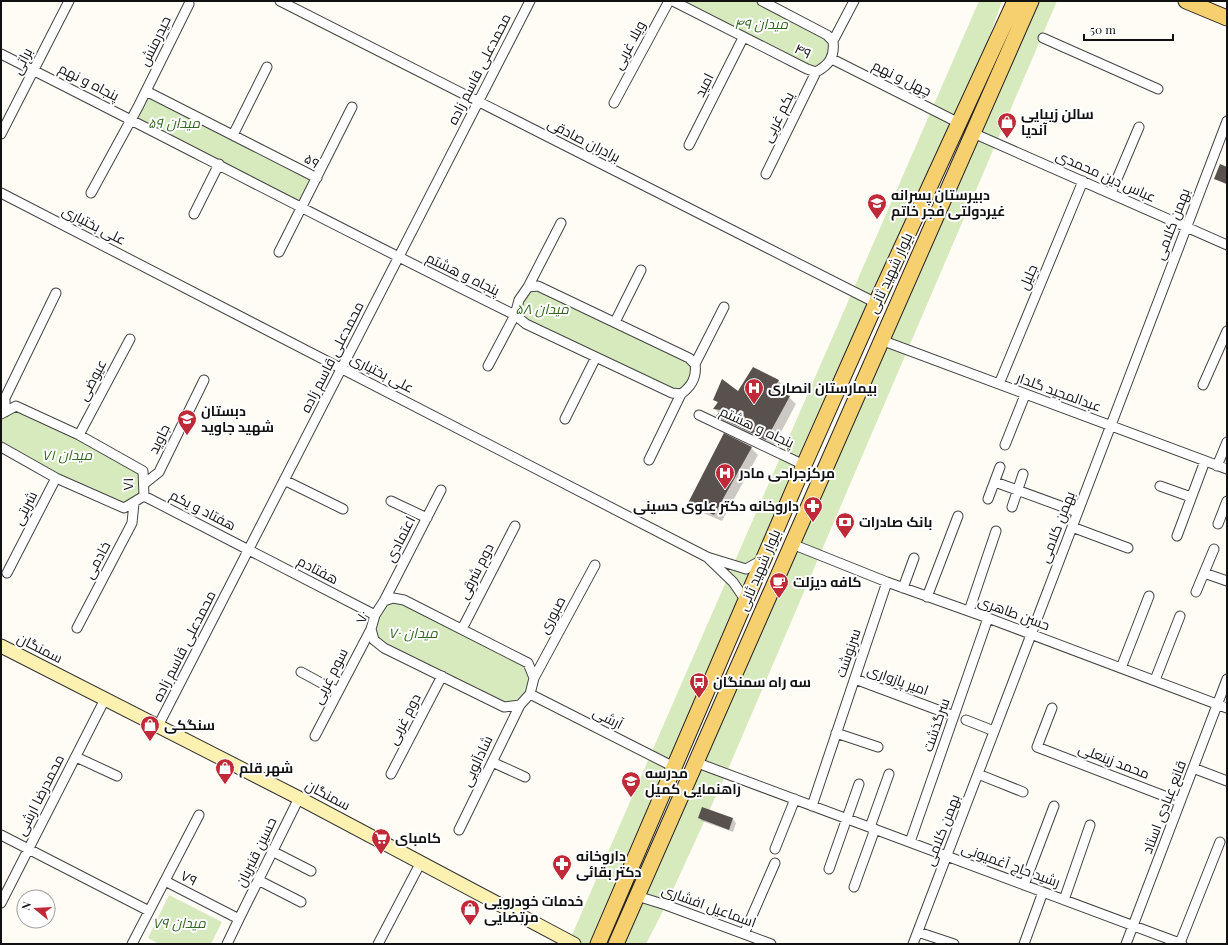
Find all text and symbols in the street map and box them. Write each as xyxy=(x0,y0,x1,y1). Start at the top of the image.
street label: محمدعلی قاسم زاده xyxy=(442,10,516,128)
street label: حیدرمنش xyxy=(134,13,175,69)
park label: میدان ۴۹ xyxy=(734,14,789,33)
scale bar xyxy=(1084,16,1173,42)
street label: ویلا غربی xyxy=(608,17,649,73)
text: 50 m xyxy=(1090,21,1116,37)
street label: ۴۹ xyxy=(792,38,815,63)
street label: براتی xyxy=(7,44,36,77)
street label: چهل و نهم xyxy=(869,55,935,101)
street label: پنجاه و نهم xyxy=(55,58,123,106)
street label: امید xyxy=(690,70,718,100)
street label: یکم غربی xyxy=(757,88,799,146)
place label: سالن زیبایی آندیا xyxy=(1021,104,1094,139)
shop icon: سالن زیبایی آندیا xyxy=(996,111,1018,139)
park label: میدان ۵۹ xyxy=(148,113,201,132)
street label: برادران صادقی xyxy=(545,113,624,166)
street label: عباس دین محمدی xyxy=(1053,145,1159,206)
street label: ۵۹ xyxy=(301,149,324,173)
place label: دبیرستان پسرانه غیردولتی فجر خاتم xyxy=(891,185,1005,221)
street label: بهمن کلامی xyxy=(1149,185,1194,262)
school or university icon: دبیرستان پسرانه غیردولتی فجر خاتم xyxy=(866,192,888,220)
street label: علی بختیاری xyxy=(59,200,129,249)
street label: بلوار شهید ثانی xyxy=(863,229,917,316)
street label: پنجاه و هشتم xyxy=(423,248,503,301)
street label: جلیل xyxy=(1014,261,1041,292)
street label: محمدعلی قاسم زاده xyxy=(295,298,369,416)
park label: میدان ۵۸ xyxy=(515,299,570,318)
street label: علی بختیاری xyxy=(347,348,417,397)
street label: عیوضی xyxy=(73,356,110,404)
street label: عبدالمجید گلدار xyxy=(1013,367,1104,416)
hospital icon: بیمارستان انصاری xyxy=(743,377,765,405)
place label: بیمارستان انصاری xyxy=(768,378,877,397)
place label: دبستان شهید جاوید xyxy=(201,401,274,436)
street label: پنجاه و هشتم xyxy=(717,401,798,453)
school or university icon: دبستان شهید جاوید xyxy=(176,408,198,436)
street label: جاوید xyxy=(143,421,174,457)
park label: میدان ۷۱ xyxy=(42,445,93,464)
hospital icon: مرکزجراحی مادر xyxy=(714,462,736,490)
place label: مرکزجراحی مادر xyxy=(738,463,835,482)
street label: ۷۱ xyxy=(118,477,137,491)
street label: هفتاد و یکم xyxy=(166,485,240,535)
street label: شربتی xyxy=(8,488,41,528)
street label: بهمن کلامی xyxy=(1034,488,1079,565)
pharmacy icon: داروخانه دکتر علوی حسینی xyxy=(802,495,824,523)
place label: داروخانه دکتر علوی حسینی xyxy=(633,496,799,515)
bank icon: بانک صادرات xyxy=(834,511,856,539)
place label: بانک صادرات xyxy=(859,512,933,531)
street label: اعتمادی xyxy=(380,513,419,565)
street label: بلوار شهید ثانی xyxy=(733,526,784,614)
street label: خادمی xyxy=(79,538,114,582)
street label: دوم شرقی xyxy=(453,540,499,602)
street label: هفتادم xyxy=(294,551,342,589)
cafe icon: کافه دیزلت xyxy=(768,571,790,599)
place label: کافه دیزلت xyxy=(793,572,862,591)
street label: محمدعلی قاسم زاده xyxy=(147,587,221,705)
street label: حسن طاهری xyxy=(976,591,1053,634)
street label: صبوری xyxy=(534,593,569,637)
street label: ۷۰ xyxy=(351,608,372,625)
park label: میدان ۷۰ xyxy=(388,623,439,642)
street label: سرنوشت xyxy=(830,626,865,680)
street label: سمنگان xyxy=(14,628,66,667)
street label: سوم غربی xyxy=(307,644,353,708)
street label: امیر پازواری xyxy=(865,660,931,700)
bus stop icon: سه راه سمنگان xyxy=(688,671,710,699)
place label: سه راه سمنگان xyxy=(713,672,811,691)
street label: دوم غربی xyxy=(383,690,425,748)
street label: سرگذشت xyxy=(918,696,954,754)
street label: آرشی xyxy=(590,702,627,733)
shop icon: سنگکی xyxy=(139,714,161,742)
place label: سنگکی xyxy=(164,715,215,734)
street label: شادآلویی xyxy=(456,732,497,789)
street label: محمد زینعلی xyxy=(1076,738,1153,783)
street label: محمدرضا ارشی xyxy=(11,751,68,839)
shop icon: شهر قلم xyxy=(214,757,236,785)
street label: قانع عبادی استاد xyxy=(1137,757,1190,856)
place label: شهر قلم xyxy=(239,758,293,778)
place label: مدرسه راهنمایی کمیل xyxy=(645,763,741,798)
school or university icon: مدرسه راهنمایی کمیل xyxy=(620,770,642,798)
street label: سمنگان xyxy=(302,775,354,814)
street label: بهمن کلامی xyxy=(919,791,964,868)
street label: حسین قنبریان xyxy=(231,814,281,890)
supermarket icon: کامبای xyxy=(370,827,392,855)
place label: کامبای xyxy=(395,828,441,847)
street label: رشید حاج آغمیونی xyxy=(959,838,1063,891)
place label: داروخانه دکتر بقائی xyxy=(576,846,642,881)
pharmacy icon: داروخانه دکتر بقائی xyxy=(551,853,573,881)
street label: ۷۹ xyxy=(178,865,201,890)
street label: اسماعیل افشاری xyxy=(659,880,759,931)
north arrow xyxy=(16,889,56,929)
place label: خدمات خودرویی مرتضایی xyxy=(484,891,583,926)
shop icon: خدمات خودرویی مرتضایی xyxy=(459,898,481,926)
text: N xyxy=(18,900,34,912)
park label: میدان ۷۹ xyxy=(152,913,207,932)

